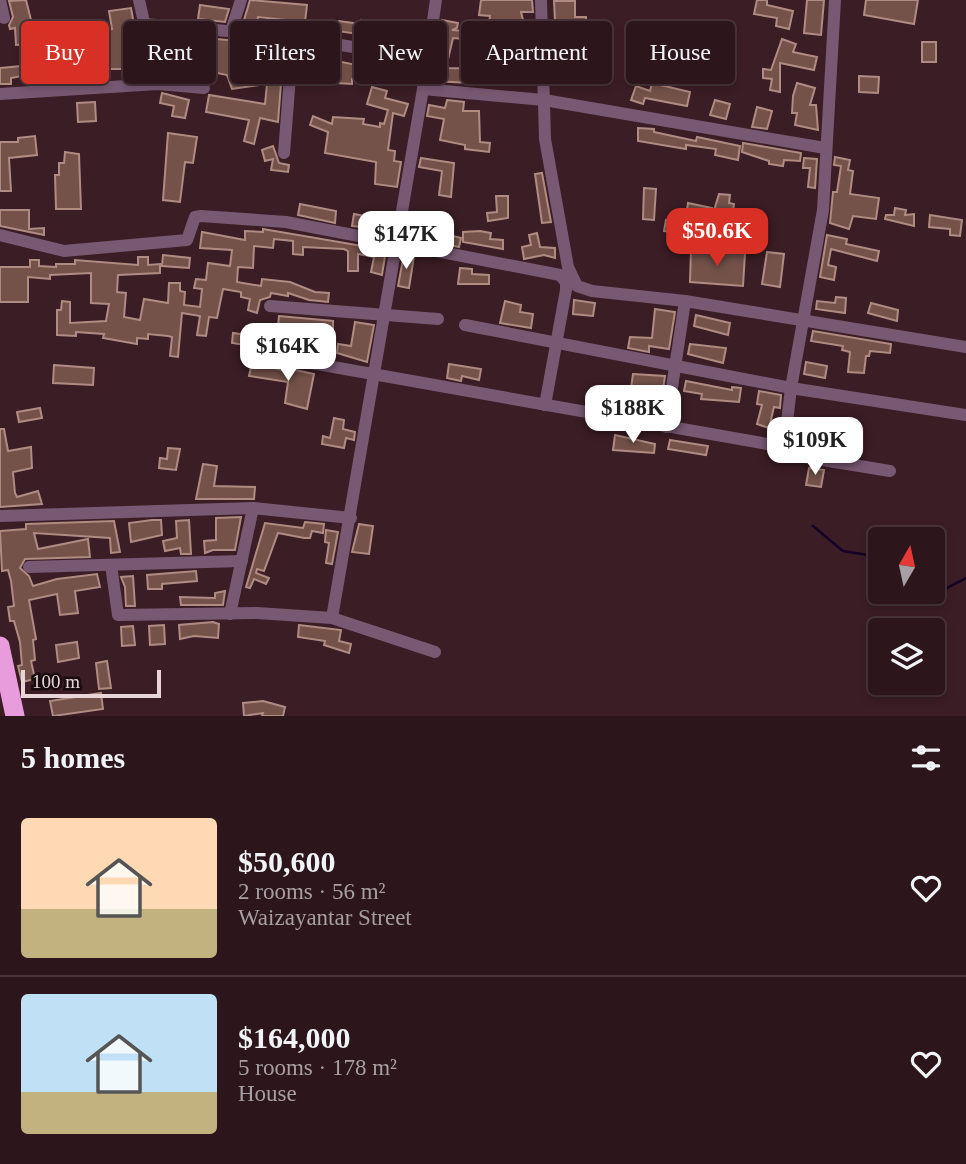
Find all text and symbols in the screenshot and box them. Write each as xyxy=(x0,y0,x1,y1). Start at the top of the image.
chip: Buy xyxy=(21,21,109,84)
chip: Rent xyxy=(123,21,216,84)
chip: Filters xyxy=(230,21,340,84)
chip: New xyxy=(354,21,447,84)
chip: Apartment xyxy=(461,21,612,84)
chip: House xyxy=(626,21,735,84)
pin: $50.6K xyxy=(660,208,774,268)
pin: $147K xyxy=(357,212,455,271)
text: $50.6K xyxy=(682,218,752,243)
text: $147K xyxy=(374,221,438,246)
pin: $164K xyxy=(239,324,337,383)
text: $164K xyxy=(256,333,320,358)
pin: $188K xyxy=(584,386,682,445)
text: $188K xyxy=(601,395,665,420)
pin: $109K xyxy=(766,418,864,477)
text: $109K xyxy=(783,427,847,452)
north arrow xyxy=(868,527,945,604)
map controls xyxy=(868,527,945,695)
button: layers xyxy=(868,618,945,695)
scale bar xyxy=(21,667,161,699)
text: 100 m xyxy=(32,671,80,692)
icon: filters xyxy=(907,739,945,777)
text: 5 homes xyxy=(21,741,125,774)
text: $50,600 xyxy=(238,845,336,878)
icon: home xyxy=(77,846,161,930)
icon: heart xyxy=(907,869,945,907)
text: 2 rooms · 56 m² xyxy=(238,879,385,904)
text: Waizayantar Street xyxy=(238,905,412,930)
text: $164,000 xyxy=(238,1021,351,1054)
icon: home xyxy=(77,1022,161,1106)
icon: heart xyxy=(907,1045,945,1083)
text: 5 rooms · 178 m² xyxy=(238,1055,397,1080)
text: House xyxy=(238,1081,297,1106)

